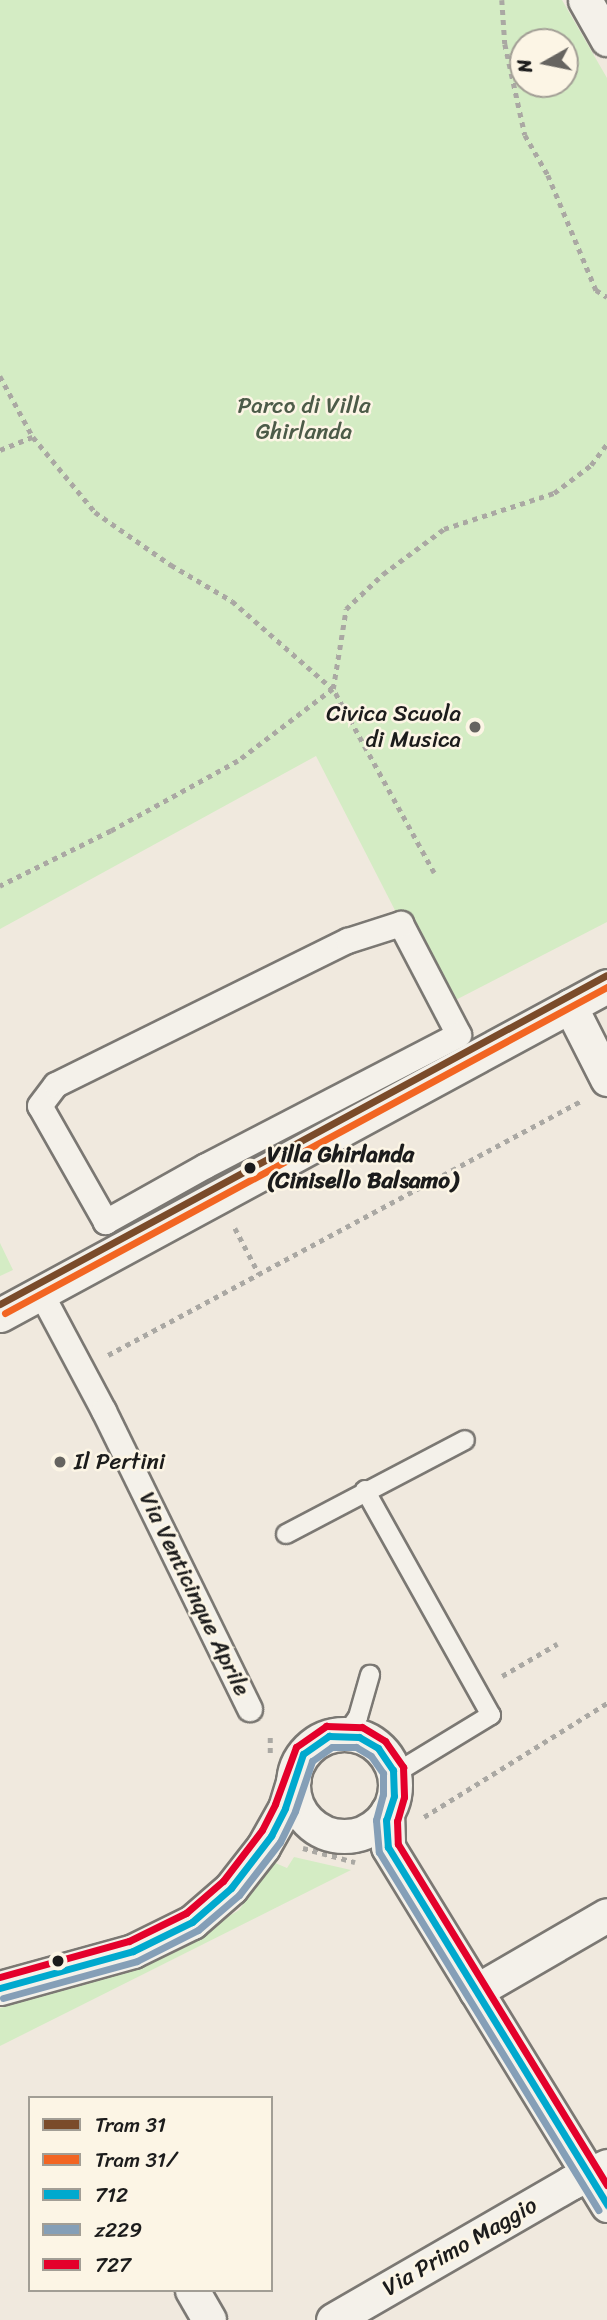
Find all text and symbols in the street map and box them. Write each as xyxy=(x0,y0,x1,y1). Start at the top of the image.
north arrow xyxy=(509,28,579,98)
text: N xyxy=(507,57,542,75)
park label: Parco di Villa Ghirlanda xyxy=(237,392,371,446)
place label: Civica Scuola di Musica xyxy=(326,700,461,754)
marker: Civica Scuola di Musica xyxy=(467,719,483,735)
place label: Villa Ghirlanda (Cinisello Balsamo) xyxy=(267,1141,459,1195)
marker: Villa Ghirlanda (Cinisello Balsamo) xyxy=(239,1157,261,1179)
place label: Il Pertini xyxy=(74,1448,166,1476)
marker: Il Pertini xyxy=(52,1454,68,1470)
street label: Via Venticinque Aprile xyxy=(133,1488,255,1700)
unlabelled marker xyxy=(51,1954,65,1968)
legend xyxy=(28,2096,273,2292)
text: Tram 31 xyxy=(95,2106,166,2144)
text: Tram 31/ xyxy=(95,2141,176,2179)
text: 712 xyxy=(95,2176,128,2214)
street label: Via Primo Maggio xyxy=(378,2192,542,2302)
text: z229 xyxy=(95,2211,142,2249)
text: 727 xyxy=(95,2246,131,2284)

